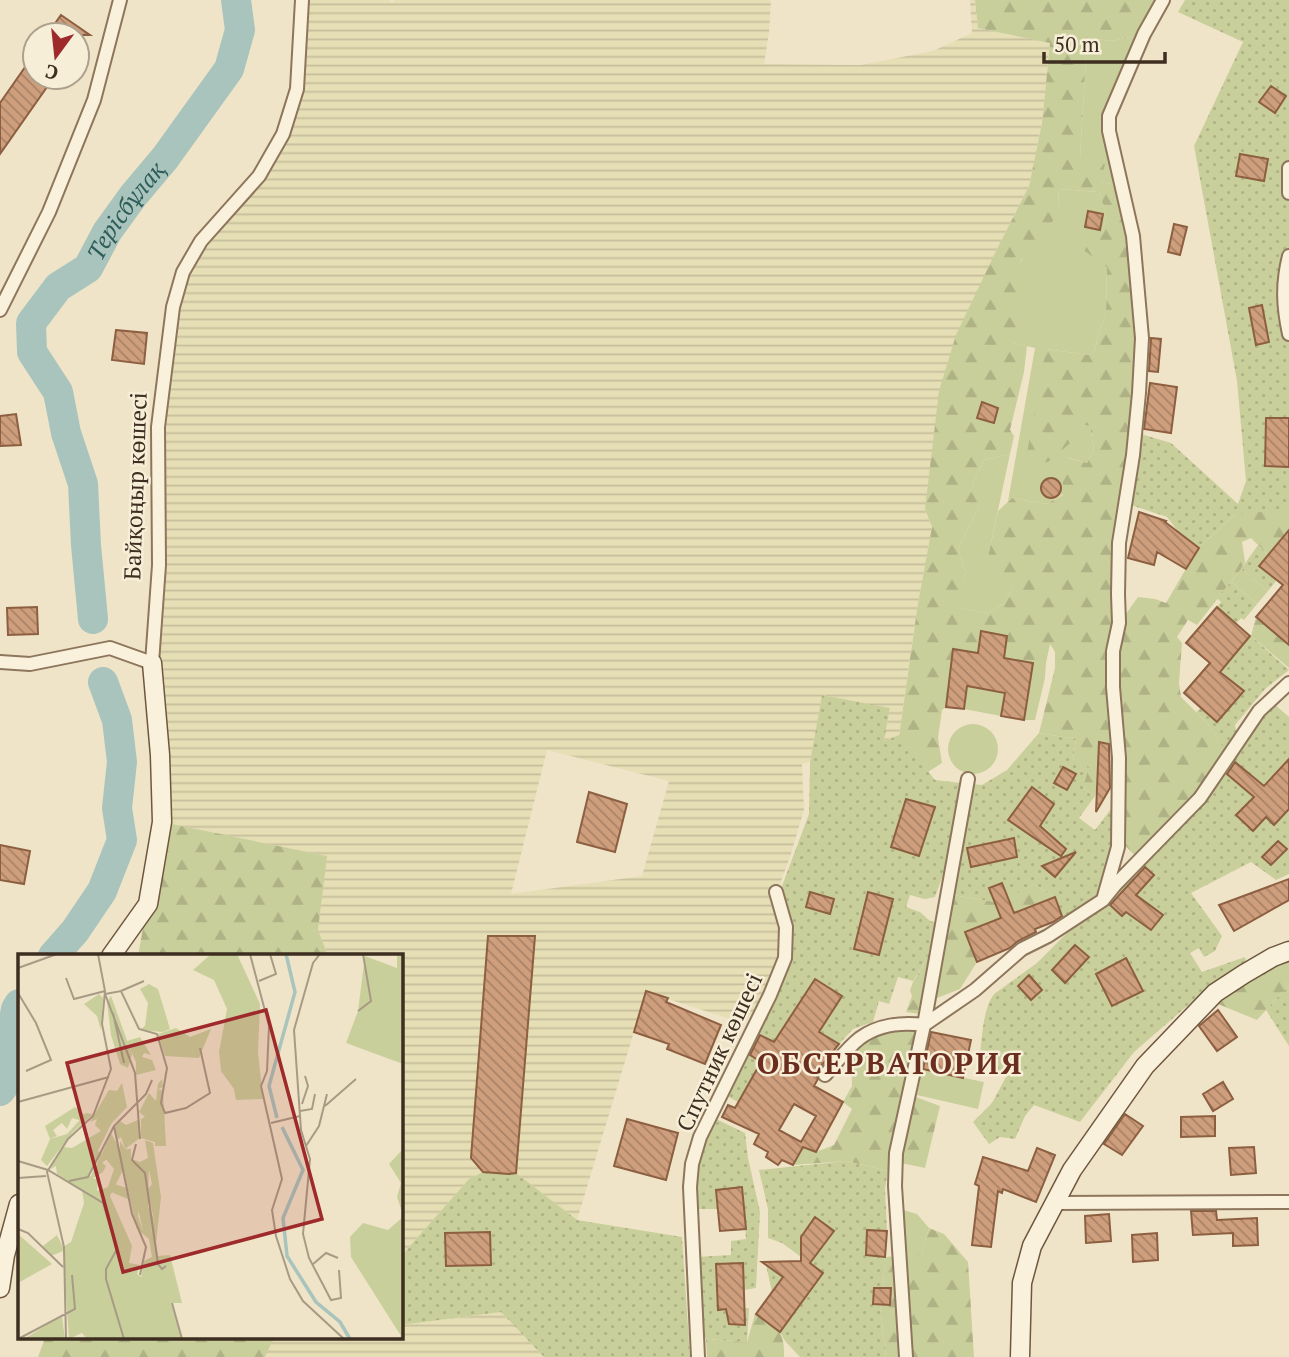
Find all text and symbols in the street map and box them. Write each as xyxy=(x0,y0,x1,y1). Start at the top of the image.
north arrow xyxy=(21,21,91,91)
scale bar xyxy=(1044,21,1165,65)
text: 50 m xyxy=(1054,30,1100,58)
text: С xyxy=(42,59,61,87)
water label: Терісбұлақ xyxy=(79,154,172,266)
street label: Байқоңыр көшесі xyxy=(116,392,154,580)
inset map xyxy=(18,954,402,1340)
street label: Спутник көшесі xyxy=(669,968,769,1136)
district label: ОБСЕРВАТОРИЯ xyxy=(757,1043,1023,1083)

